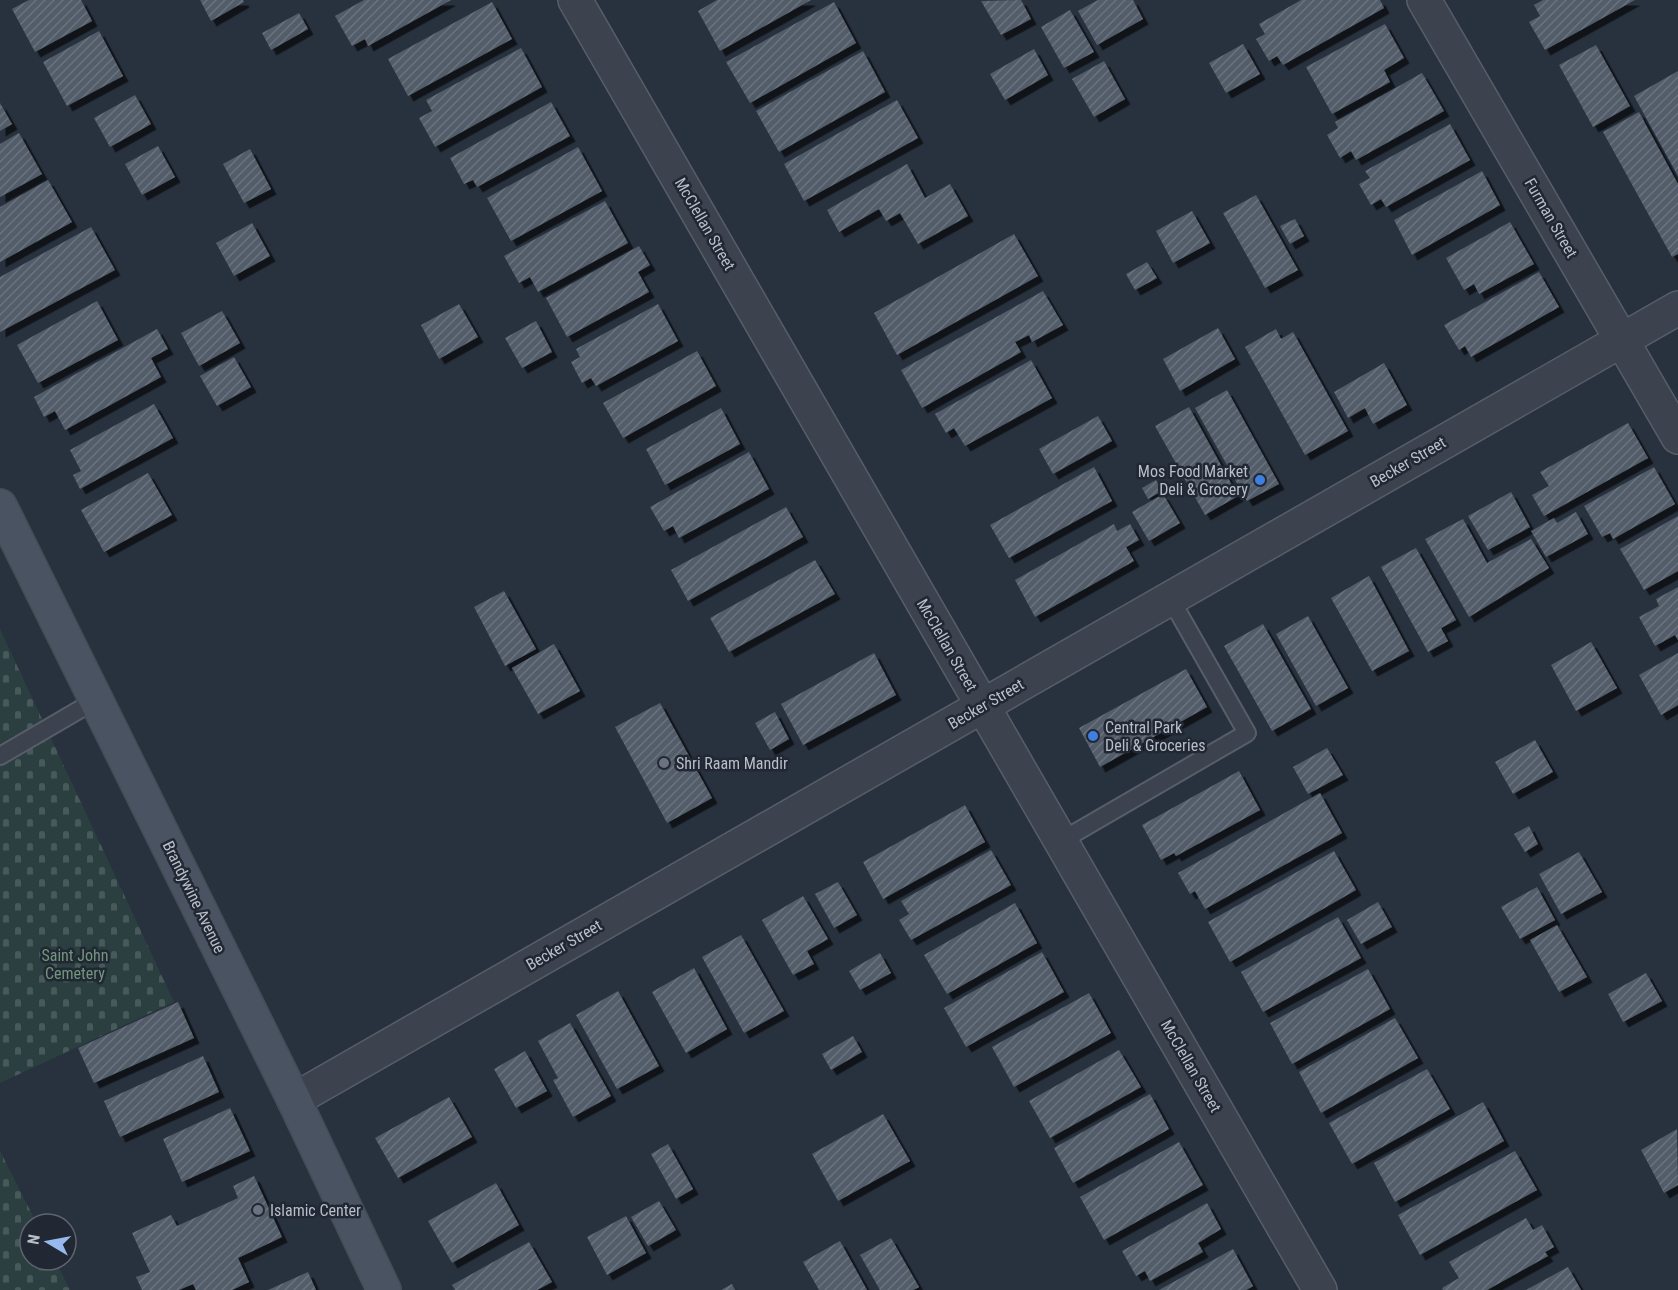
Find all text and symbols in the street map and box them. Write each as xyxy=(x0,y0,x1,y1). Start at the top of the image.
street label: McClellan Street xyxy=(671,174,739,274)
street label: Furman Street xyxy=(1521,175,1582,261)
street label: Becker Street xyxy=(1367,433,1449,491)
place label: Mos Food Market Deli & Grocery xyxy=(1138,462,1248,499)
marker: Mos Food Market Deli & Grocery xyxy=(1253,473,1267,487)
street label: McClellan Street xyxy=(913,595,981,695)
street label: Becker Street xyxy=(945,675,1027,733)
place label: Central Park Deli & Groceries xyxy=(1105,718,1205,755)
marker: Central Park Deli & Groceries xyxy=(1086,729,1100,743)
place label: Shri Raam Mandir xyxy=(676,754,788,773)
marker: Shri Raam Mandir xyxy=(657,756,671,770)
street label: Brandywine Avenue xyxy=(159,838,229,956)
street label: Becker Street xyxy=(523,916,605,974)
park label: Saint John Cemetery xyxy=(41,946,109,983)
street label: McClellan Street xyxy=(1157,1016,1225,1116)
place label: Islamic Center xyxy=(270,1201,361,1220)
marker: Islamic Center xyxy=(251,1203,265,1217)
north arrow xyxy=(18,1212,78,1272)
text: N xyxy=(24,1233,44,1246)

